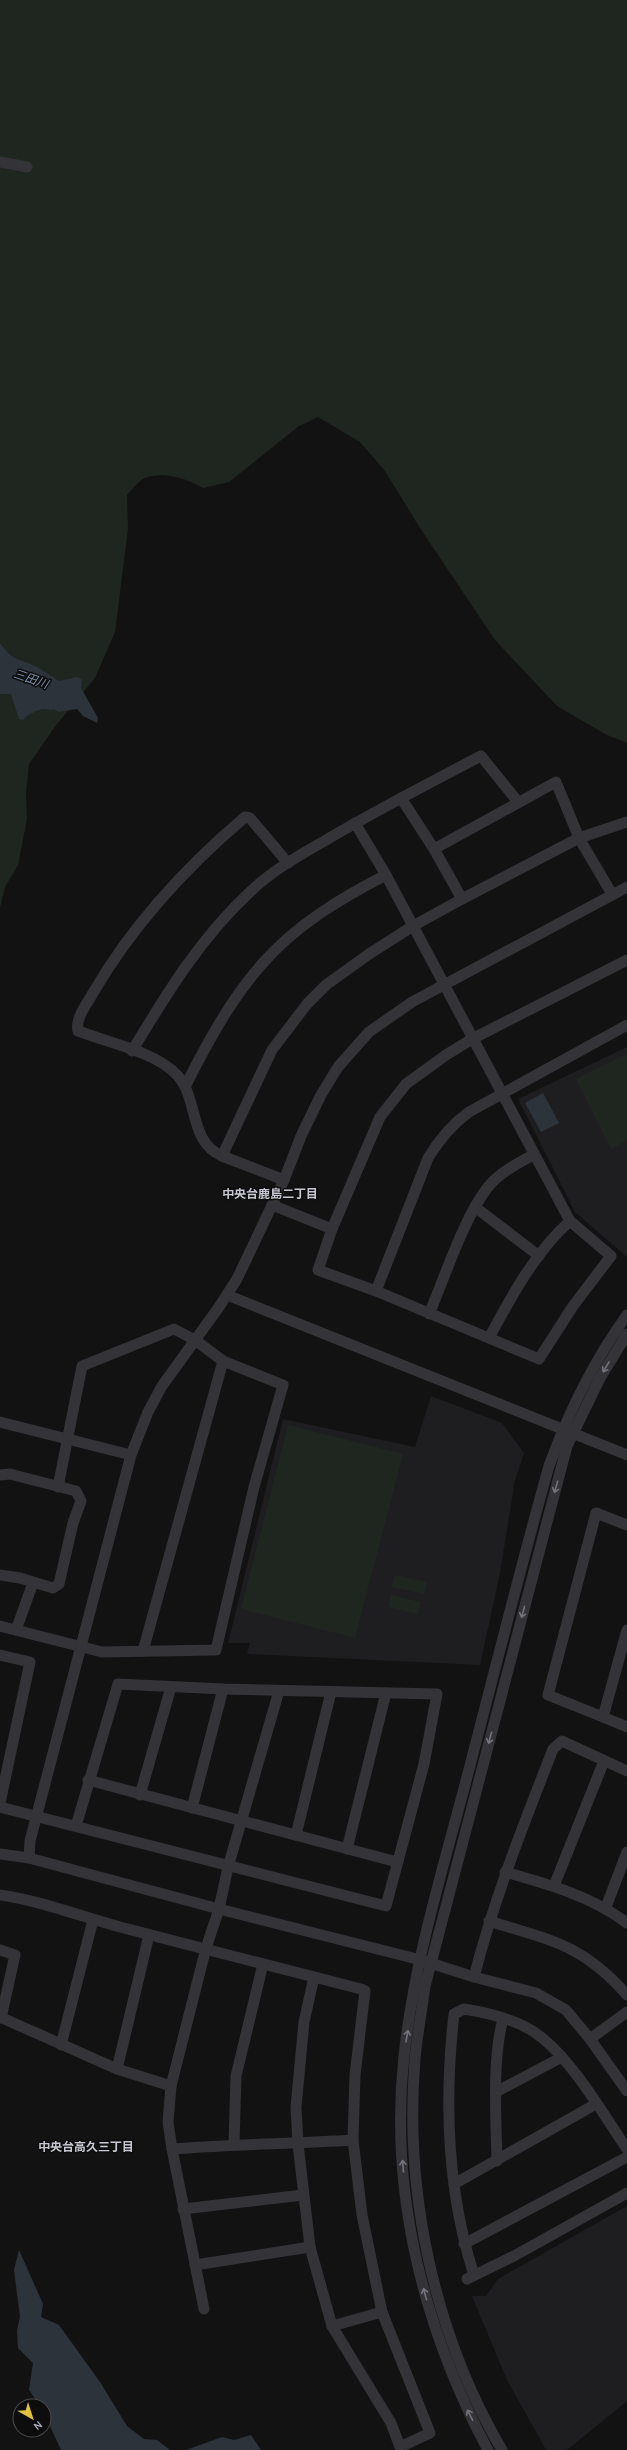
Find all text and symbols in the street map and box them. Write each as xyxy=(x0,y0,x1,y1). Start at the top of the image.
water label: 三田川 xyxy=(12,667,52,692)
district label: 中央台鹿島二丁目 xyxy=(222,1187,318,1201)
one-way arrow xyxy=(602,1362,611,1373)
one-way arrow xyxy=(552,1480,559,1493)
one-way arrow xyxy=(519,1606,526,1619)
one-way arrow xyxy=(486,1731,493,1744)
one-way arrow xyxy=(404,2030,412,2043)
district label: 中央台高久三丁目 xyxy=(38,2140,134,2154)
one-way arrow xyxy=(399,2160,407,2173)
one-way arrow xyxy=(420,2288,428,2301)
north arrow xyxy=(12,2398,52,2438)
one-way arrow xyxy=(466,2410,474,2422)
text: N xyxy=(31,2418,45,2433)

